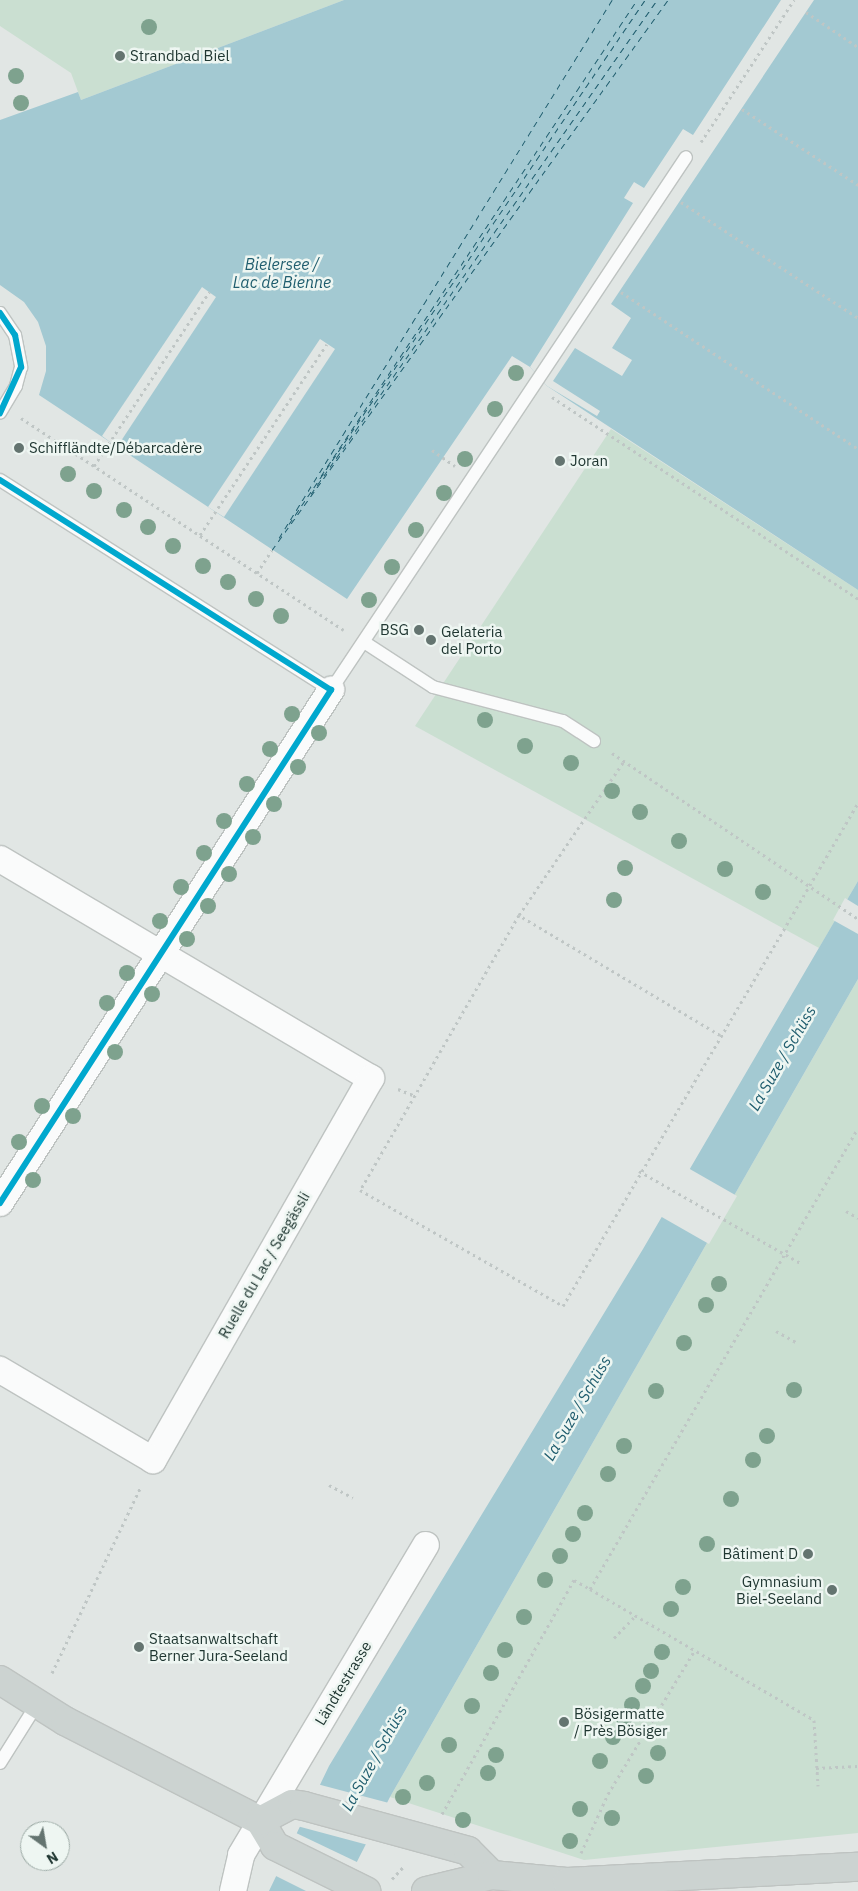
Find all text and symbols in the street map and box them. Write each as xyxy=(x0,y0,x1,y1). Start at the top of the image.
place label: Strandbad Biel xyxy=(130,47,229,65)
marker: Strandbad Biel xyxy=(114,50,126,62)
water label: Bielersee / Lac de Bienne xyxy=(233,254,331,292)
place label: Schiffländte/Débarcadère xyxy=(29,439,202,457)
marker: Schiffländte/Débarcadère xyxy=(13,442,25,454)
place label: Joran xyxy=(570,452,608,470)
marker: Joran xyxy=(554,455,566,467)
place label: BSG xyxy=(380,621,409,639)
place label: Gelateria del Porto xyxy=(441,622,502,657)
marker: BSG xyxy=(413,624,425,636)
marker: Gelateria del Porto xyxy=(425,634,437,646)
water label: La Suze / Schüss xyxy=(744,1002,820,1114)
street label: Ruelle du Lac / Seegässli xyxy=(215,1189,313,1341)
water label: La Suze / Schüss xyxy=(539,1352,615,1464)
place label: Bâtiment D xyxy=(722,1545,798,1563)
marker: Bâtiment D xyxy=(802,1548,814,1560)
place label: Gymnasium Biel-Seeland xyxy=(736,1572,822,1607)
marker: Gymnasium Biel-Seeland xyxy=(826,1584,838,1596)
place label: Staatsanwaltschaft Berner Jura-Seeland xyxy=(149,1629,288,1664)
street label: Ländtestrasse xyxy=(311,1638,375,1728)
marker: Staatsanwaltschaft Berner Jura-Seeland xyxy=(133,1641,145,1653)
water label: La Suze / Schüss xyxy=(337,1702,411,1814)
place label: Bösigermatte / Près Bösiger xyxy=(574,1704,668,1739)
marker: Bösigermatte / Près Bösiger xyxy=(558,1716,570,1728)
north arrow xyxy=(20,1821,70,1871)
text: N xyxy=(43,1848,61,1868)

